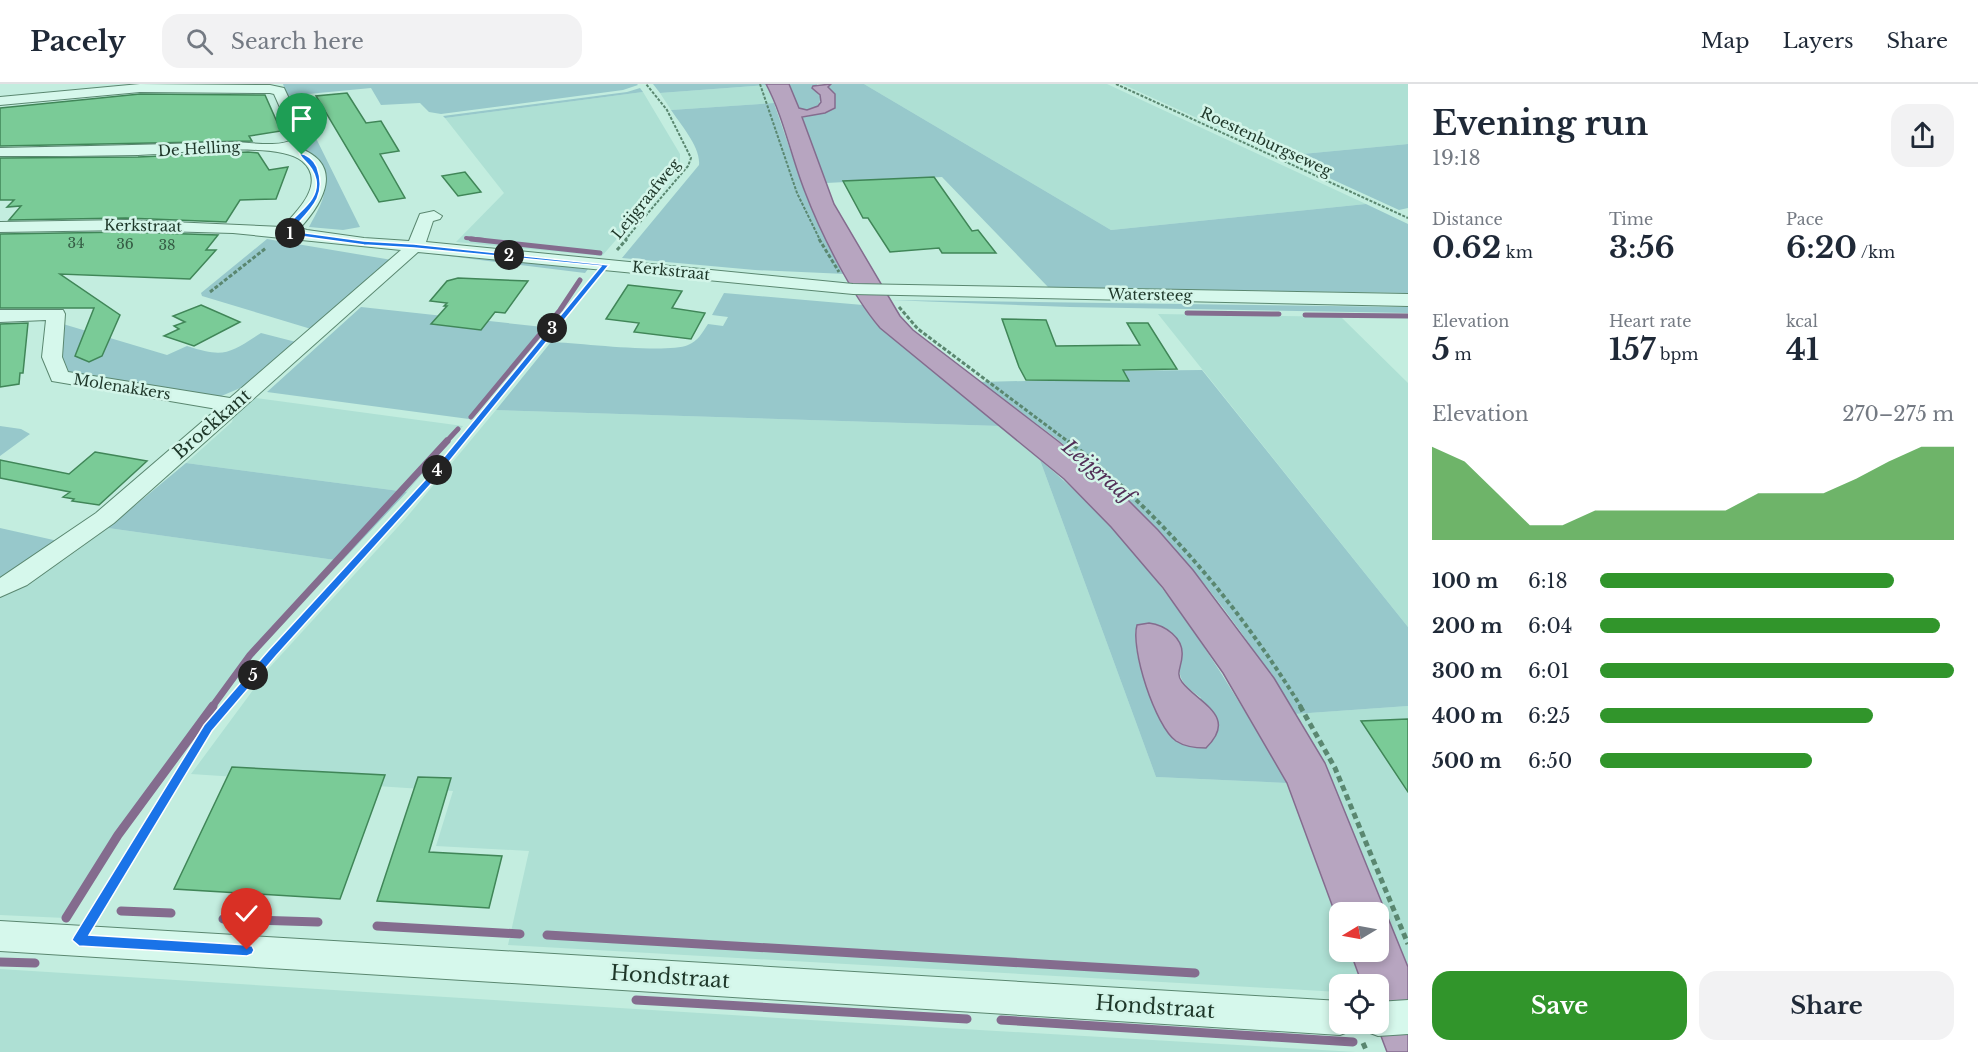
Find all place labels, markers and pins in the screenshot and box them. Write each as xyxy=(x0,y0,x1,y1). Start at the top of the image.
pin xyxy=(276,93,327,155)
pin: 1 xyxy=(275,218,305,248)
pin: 2 xyxy=(494,240,524,270)
pin: 3 xyxy=(537,313,567,343)
pin: 4 xyxy=(422,455,452,485)
pin: 5 xyxy=(238,660,268,690)
pin xyxy=(221,888,272,950)

